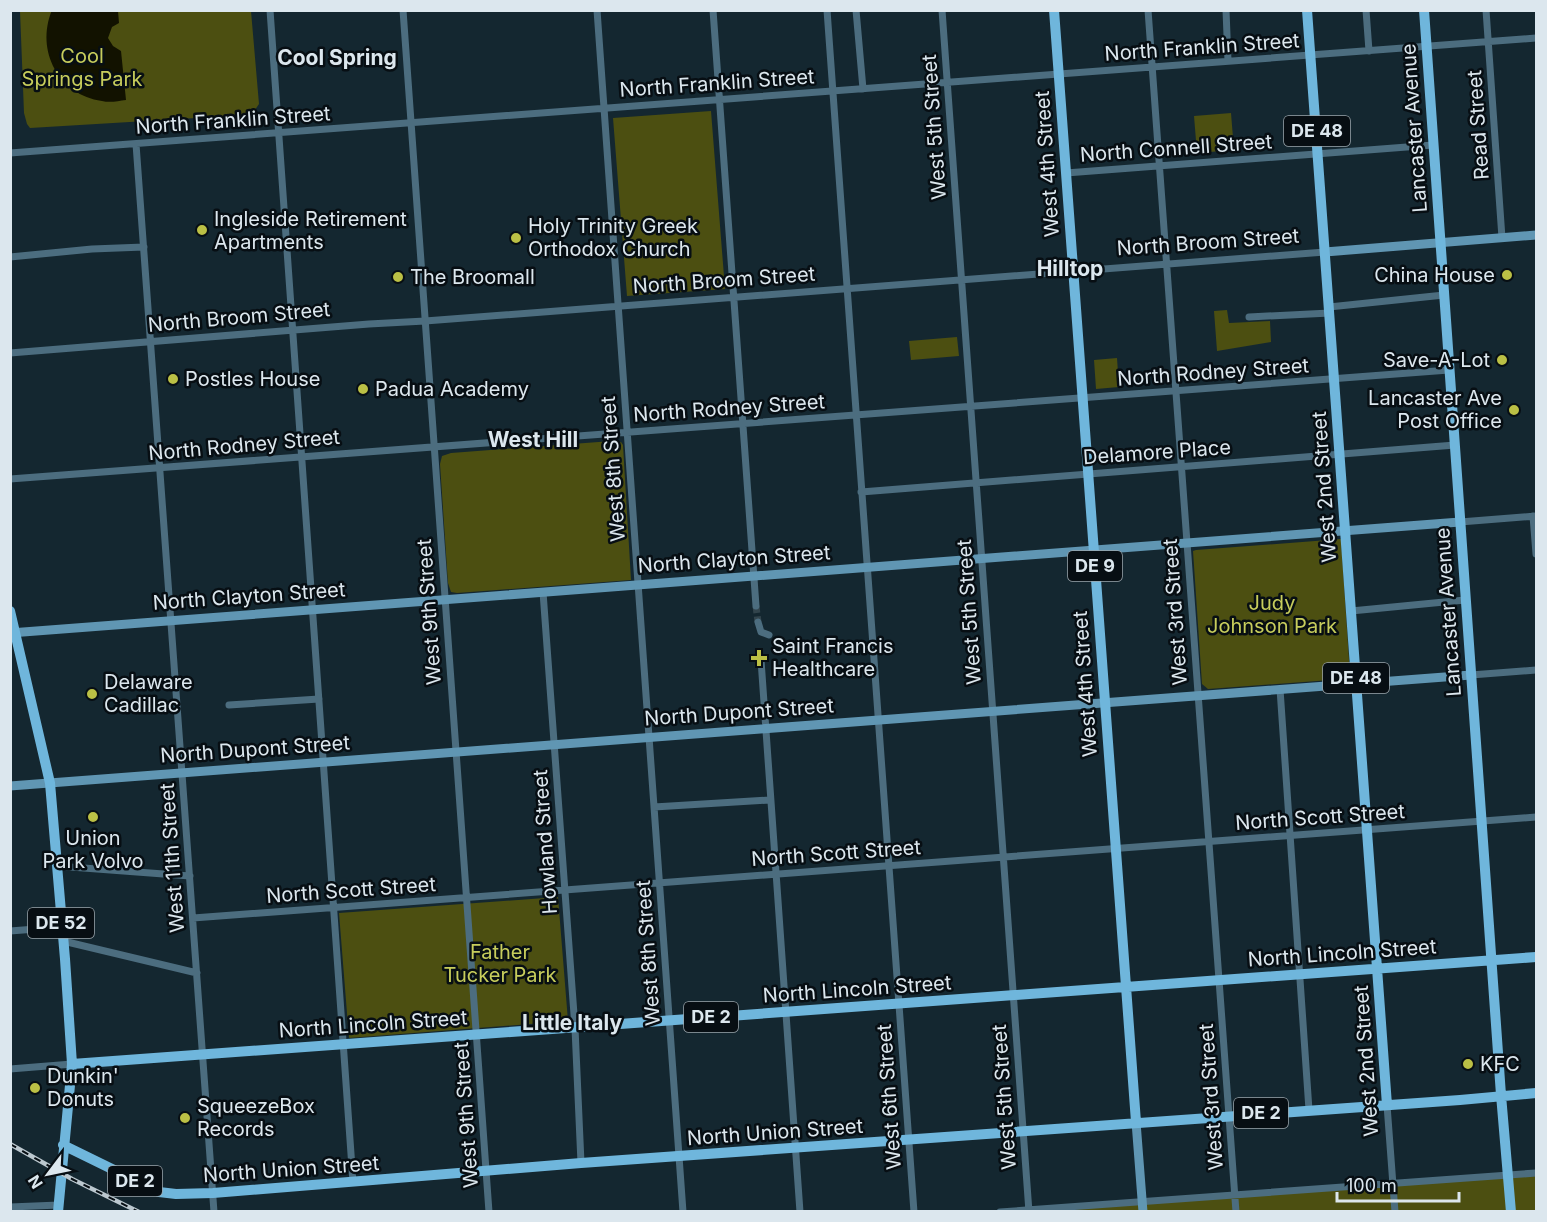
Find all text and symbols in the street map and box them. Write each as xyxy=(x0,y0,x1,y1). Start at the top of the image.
street label: North Franklin Street xyxy=(1104,28,1301,66)
street label: Lancaster Avenue xyxy=(1396,43,1432,213)
park label: Cool Springs Park xyxy=(22,44,142,91)
district label: Cool Spring xyxy=(277,45,397,70)
street label: West 5th Street xyxy=(917,53,951,200)
street label: North Franklin Street xyxy=(619,64,816,102)
street label: Read Street xyxy=(1462,69,1494,181)
street label: West 4th Street xyxy=(1030,90,1064,238)
street label: North Franklin Street xyxy=(135,101,332,139)
road number: DE 48 xyxy=(1284,116,1350,146)
street label: North Connell Street xyxy=(1079,129,1273,167)
place label: Ingleside Retirement Apartments xyxy=(214,207,407,254)
place label: Holy Trinity Greek Orthodox Church xyxy=(528,214,698,261)
marker: Ingleside Retirement Apartments xyxy=(195,223,209,237)
street label: North Broom Street xyxy=(1116,224,1300,260)
marker: Holy Trinity Greek Orthodox Church xyxy=(509,231,523,245)
district label: Hilltop xyxy=(1037,256,1103,281)
street label: North Broom Street xyxy=(632,262,816,298)
place label: China House xyxy=(1374,263,1495,287)
place label: The Broomall xyxy=(410,265,535,289)
marker: China House xyxy=(1500,268,1514,282)
marker: The Broomall xyxy=(391,270,405,284)
street label: North Broom Street xyxy=(147,297,332,337)
place label: Save-A-Lot xyxy=(1383,348,1490,372)
street label: North Rodney Street xyxy=(1116,353,1310,391)
marker: Save-A-Lot xyxy=(1495,353,1509,367)
place label: Postles House xyxy=(185,367,320,391)
marker: Postles House xyxy=(166,372,180,386)
place label: Padua Academy xyxy=(375,377,529,401)
marker: Padua Academy xyxy=(356,382,370,396)
place label: Lancaster Ave Post Office xyxy=(1368,386,1502,433)
street label: North Rodney Street xyxy=(632,389,826,427)
street label: West 8th Street xyxy=(596,395,630,543)
marker: Lancaster Ave Post Office xyxy=(1507,403,1521,417)
street label: West 2nd Street xyxy=(1307,410,1341,563)
street label: North Rodney Street xyxy=(147,425,341,465)
district label: West Hill xyxy=(488,427,578,452)
street label: Delamore Place xyxy=(1082,435,1232,469)
street label: Lancaster Avenue xyxy=(1430,527,1466,697)
street label: West 3rd Street xyxy=(1158,537,1192,686)
street label: West 9th Street xyxy=(412,538,446,686)
street label: West 5th Street xyxy=(952,538,986,685)
street label: North Clayton Street xyxy=(637,540,832,578)
road number: DE 9 xyxy=(1068,551,1122,581)
street label: North Clayton Street xyxy=(152,577,347,615)
park label: Judy Johnson Park xyxy=(1207,591,1337,638)
street label: West 4th Street xyxy=(1068,610,1102,758)
place label: Saint Francis Healthcare xyxy=(772,634,894,681)
marker: Saint Francis Healthcare xyxy=(750,649,768,667)
road number: DE 48 xyxy=(1323,663,1389,693)
place label: Delaware Cadillac xyxy=(104,670,193,717)
marker: Delaware Cadillac xyxy=(85,687,99,701)
street label: North Dupont Street xyxy=(643,693,835,731)
street label: North Dupont Street xyxy=(159,730,351,768)
street label: Howland Street xyxy=(528,768,562,915)
street label: West 11th Street xyxy=(155,782,189,934)
street label: North Scott Street xyxy=(1234,799,1406,835)
marker: Union Park Volvo xyxy=(86,810,100,824)
place label: Union Park Volvo xyxy=(42,826,144,873)
street label: North Scott Street xyxy=(750,835,922,871)
street label: North Scott Street xyxy=(265,872,437,908)
street label: West 8th Street xyxy=(631,879,665,1027)
road number: DE 52 xyxy=(28,908,94,938)
street label: North Lincoln Street xyxy=(1247,934,1438,972)
park label: Father Tucker Park xyxy=(444,940,556,987)
street label: North Lincoln Street xyxy=(762,970,953,1008)
street label: West 2nd Street xyxy=(1349,984,1383,1137)
road number: DE 2 xyxy=(684,1002,738,1032)
street label: North Lincoln Street xyxy=(278,1005,469,1043)
district label: Little Italy xyxy=(522,1010,622,1035)
street label: West 3rd Street xyxy=(1194,1022,1228,1171)
street label: West 6th Street xyxy=(872,1023,906,1171)
street label: West 5th Street xyxy=(987,1023,1021,1170)
street label: West 9th Street xyxy=(449,1041,483,1189)
place label: KFC xyxy=(1480,1052,1520,1076)
marker: KFC xyxy=(1461,1057,1475,1071)
place label: Dunkin' Donuts xyxy=(47,1064,119,1111)
marker: Dunkin' Donuts xyxy=(28,1081,42,1095)
place label: SqueezeBox Records xyxy=(197,1094,315,1141)
road number: DE 2 xyxy=(1234,1098,1288,1128)
marker: SqueezeBox Records xyxy=(178,1111,192,1125)
street label: North Union Street xyxy=(686,1114,864,1150)
north arrow xyxy=(18,1144,78,1204)
street label: North Union Street xyxy=(202,1151,380,1187)
scale bar xyxy=(1337,1165,1458,1203)
road number: DE 2 xyxy=(108,1166,162,1196)
text: N xyxy=(24,1171,47,1192)
text: 100 m xyxy=(1346,1175,1397,1196)

